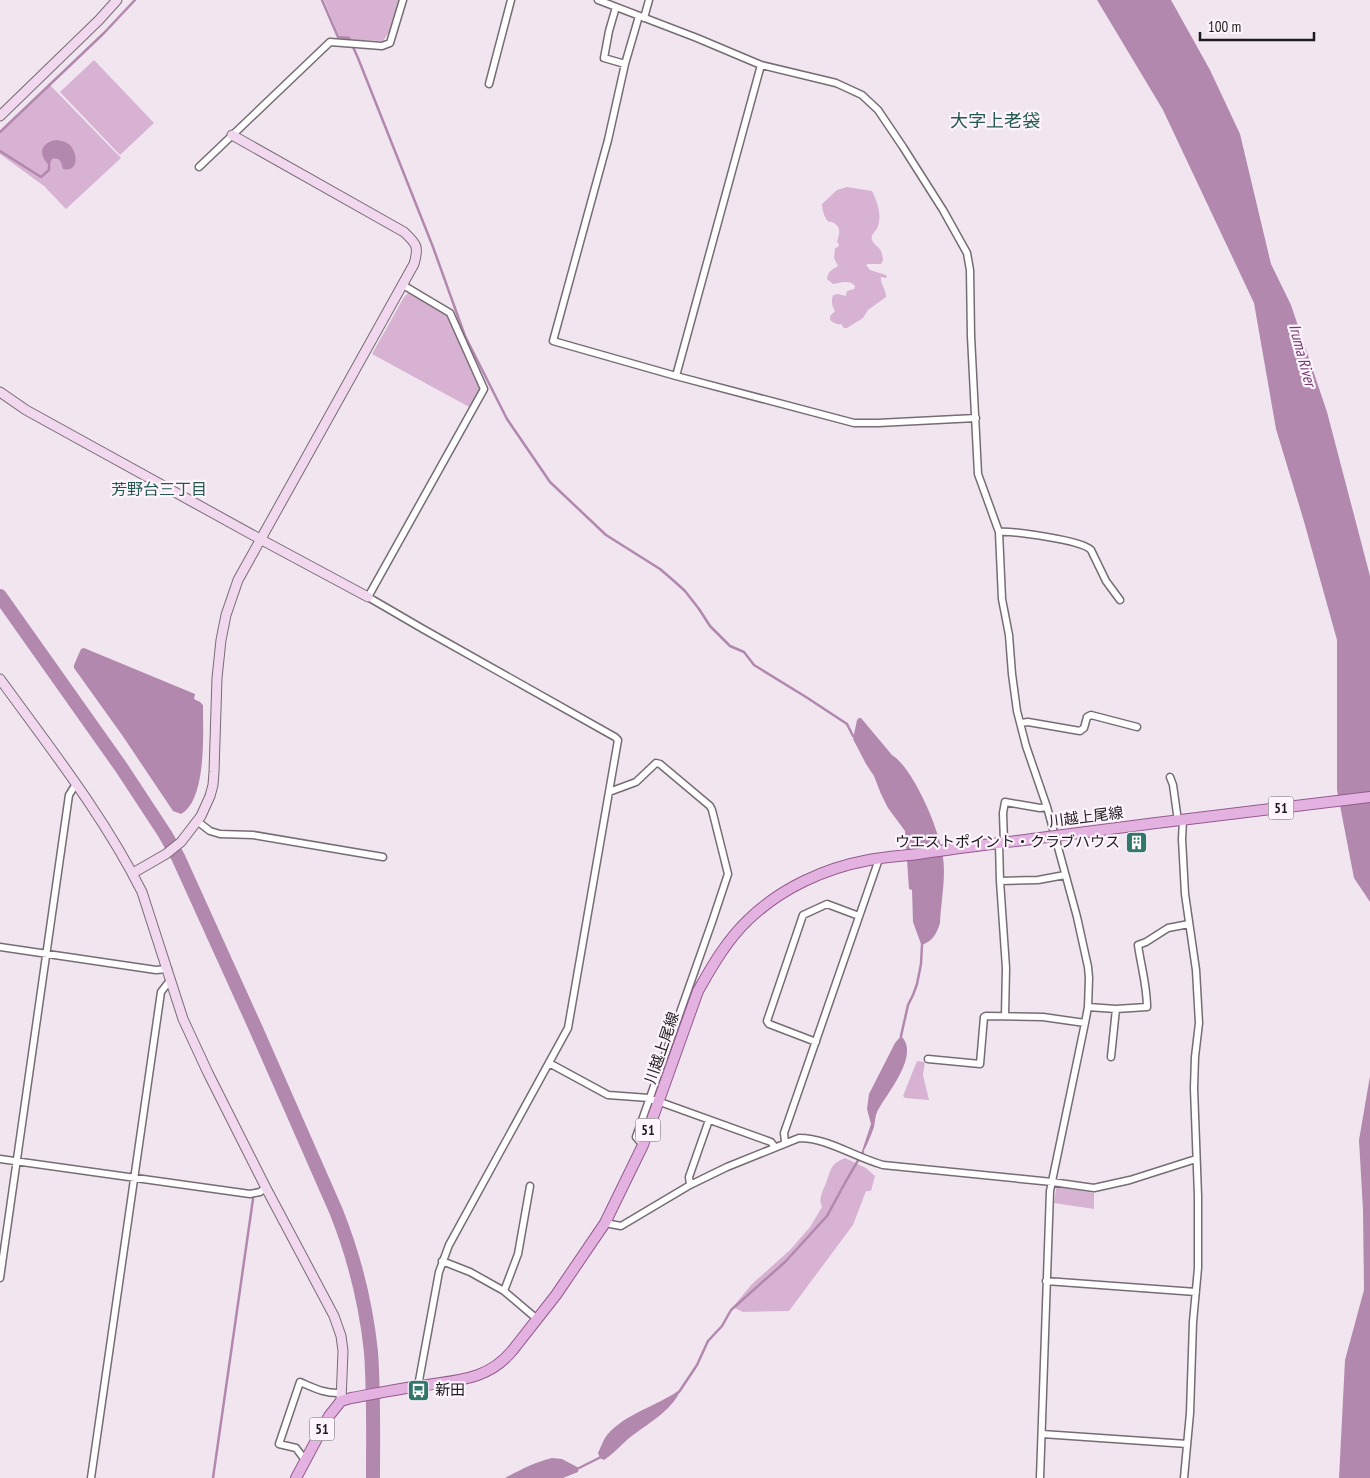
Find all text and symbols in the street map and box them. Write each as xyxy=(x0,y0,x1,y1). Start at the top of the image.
scale bar xyxy=(1200,10,1314,42)
text: 100 m xyxy=(1208,17,1241,36)
district label: 大字上老袋 xyxy=(950,109,1040,132)
water label: Iruma River xyxy=(1285,322,1322,391)
district label: 芳野台三丁目 xyxy=(111,479,207,499)
road number: 51 xyxy=(1268,796,1294,820)
street label: 川越上尾線 xyxy=(1048,803,1124,831)
building icon: ウエストポイント・クラブハウス xyxy=(1124,830,1148,854)
place label: ウエストポイント・クラブハウス xyxy=(895,832,1120,851)
street label: 川越上尾線 xyxy=(640,1009,683,1086)
road number: 51 xyxy=(636,1118,660,1142)
bus stop icon: 新田 xyxy=(407,1378,431,1402)
place label: 新田 xyxy=(435,1380,465,1399)
road number: 51 xyxy=(310,1418,334,1440)

